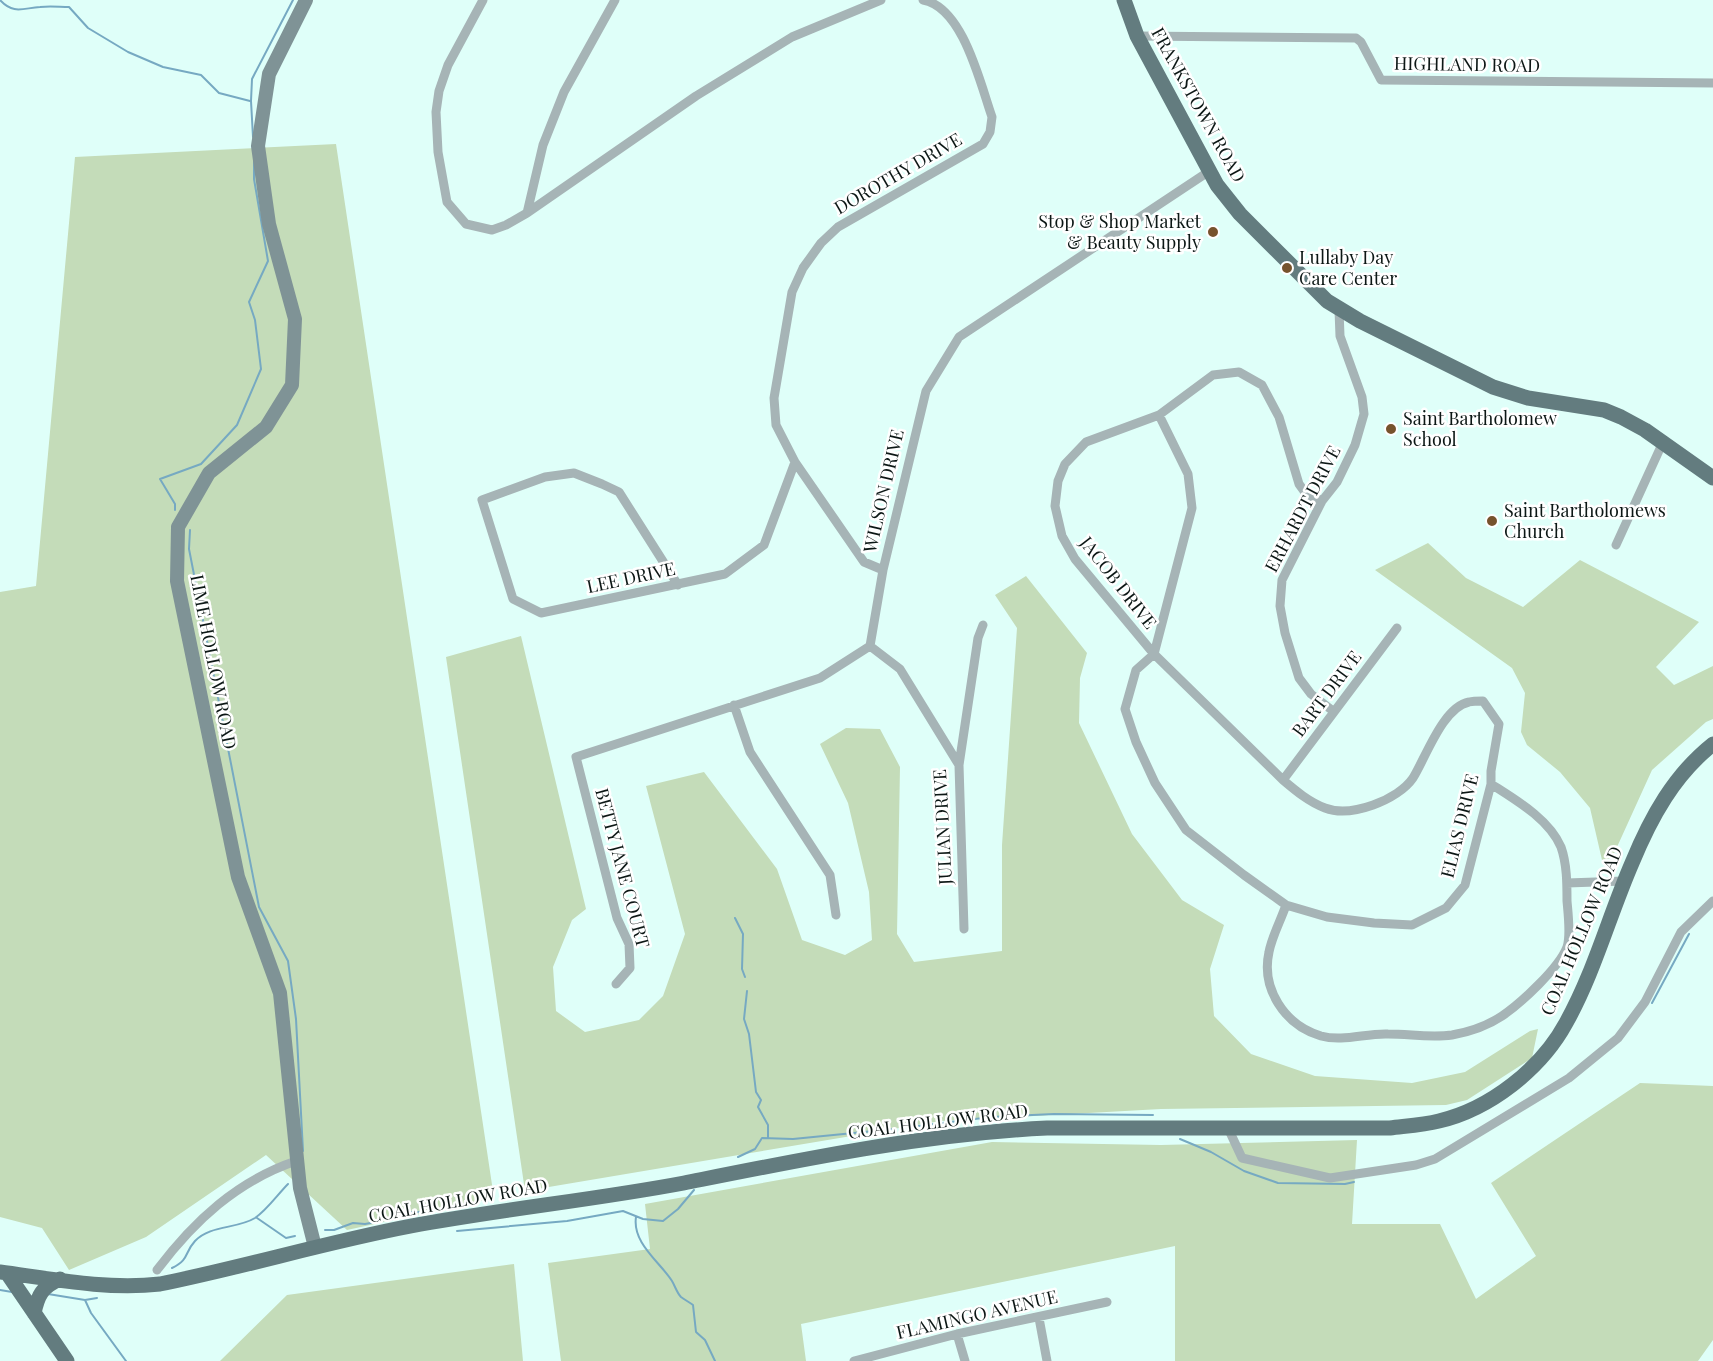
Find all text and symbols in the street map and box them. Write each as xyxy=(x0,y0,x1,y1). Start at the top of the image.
street label: FRANKSTOWN ROAD xyxy=(1146,23,1251,186)
street label: HIGHLAND ROAD xyxy=(1394,51,1540,77)
street label: DOROTHY DRIVE xyxy=(829,127,966,219)
place label: Stop & Shop Market & Beauty Supply xyxy=(1038,209,1202,254)
marker: Stop & Shop Market & Beauty Supply xyxy=(1206,225,1220,239)
place label: Lullaby Day Care Center xyxy=(1299,245,1397,290)
marker: Lullaby Day Care Center xyxy=(1280,261,1294,275)
place label: Saint Bartholomew School xyxy=(1403,406,1557,451)
marker: Saint Bartholomew School xyxy=(1384,422,1398,436)
street label: WILSON DRIVE xyxy=(857,427,909,556)
street label: ERHARDT DRIVE xyxy=(1259,441,1346,576)
place label: Saint Bartholomews Church xyxy=(1504,498,1666,543)
marker: Saint Bartholomews Church xyxy=(1485,514,1499,528)
street label: JACOB DRIVE xyxy=(1075,530,1162,634)
street label: LEE DRIVE xyxy=(584,556,677,598)
street label: LIME HOLLOW ROAD xyxy=(185,572,243,751)
street label: BART DRIVE xyxy=(1286,646,1366,741)
street label: JULIAN DRIVE xyxy=(927,769,957,887)
street label: ELIAS DRIVE xyxy=(1435,771,1484,880)
street label: BETTY JANE COURT xyxy=(590,785,656,950)
street label: COAL HOLLOW ROAD xyxy=(1535,842,1628,1019)
street label: COAL HOLLOW ROAD xyxy=(846,1098,1029,1144)
street label: COAL HOLLOW ROAD xyxy=(366,1172,549,1228)
street label: FLAMINGO AVENUE xyxy=(894,1284,1060,1344)

